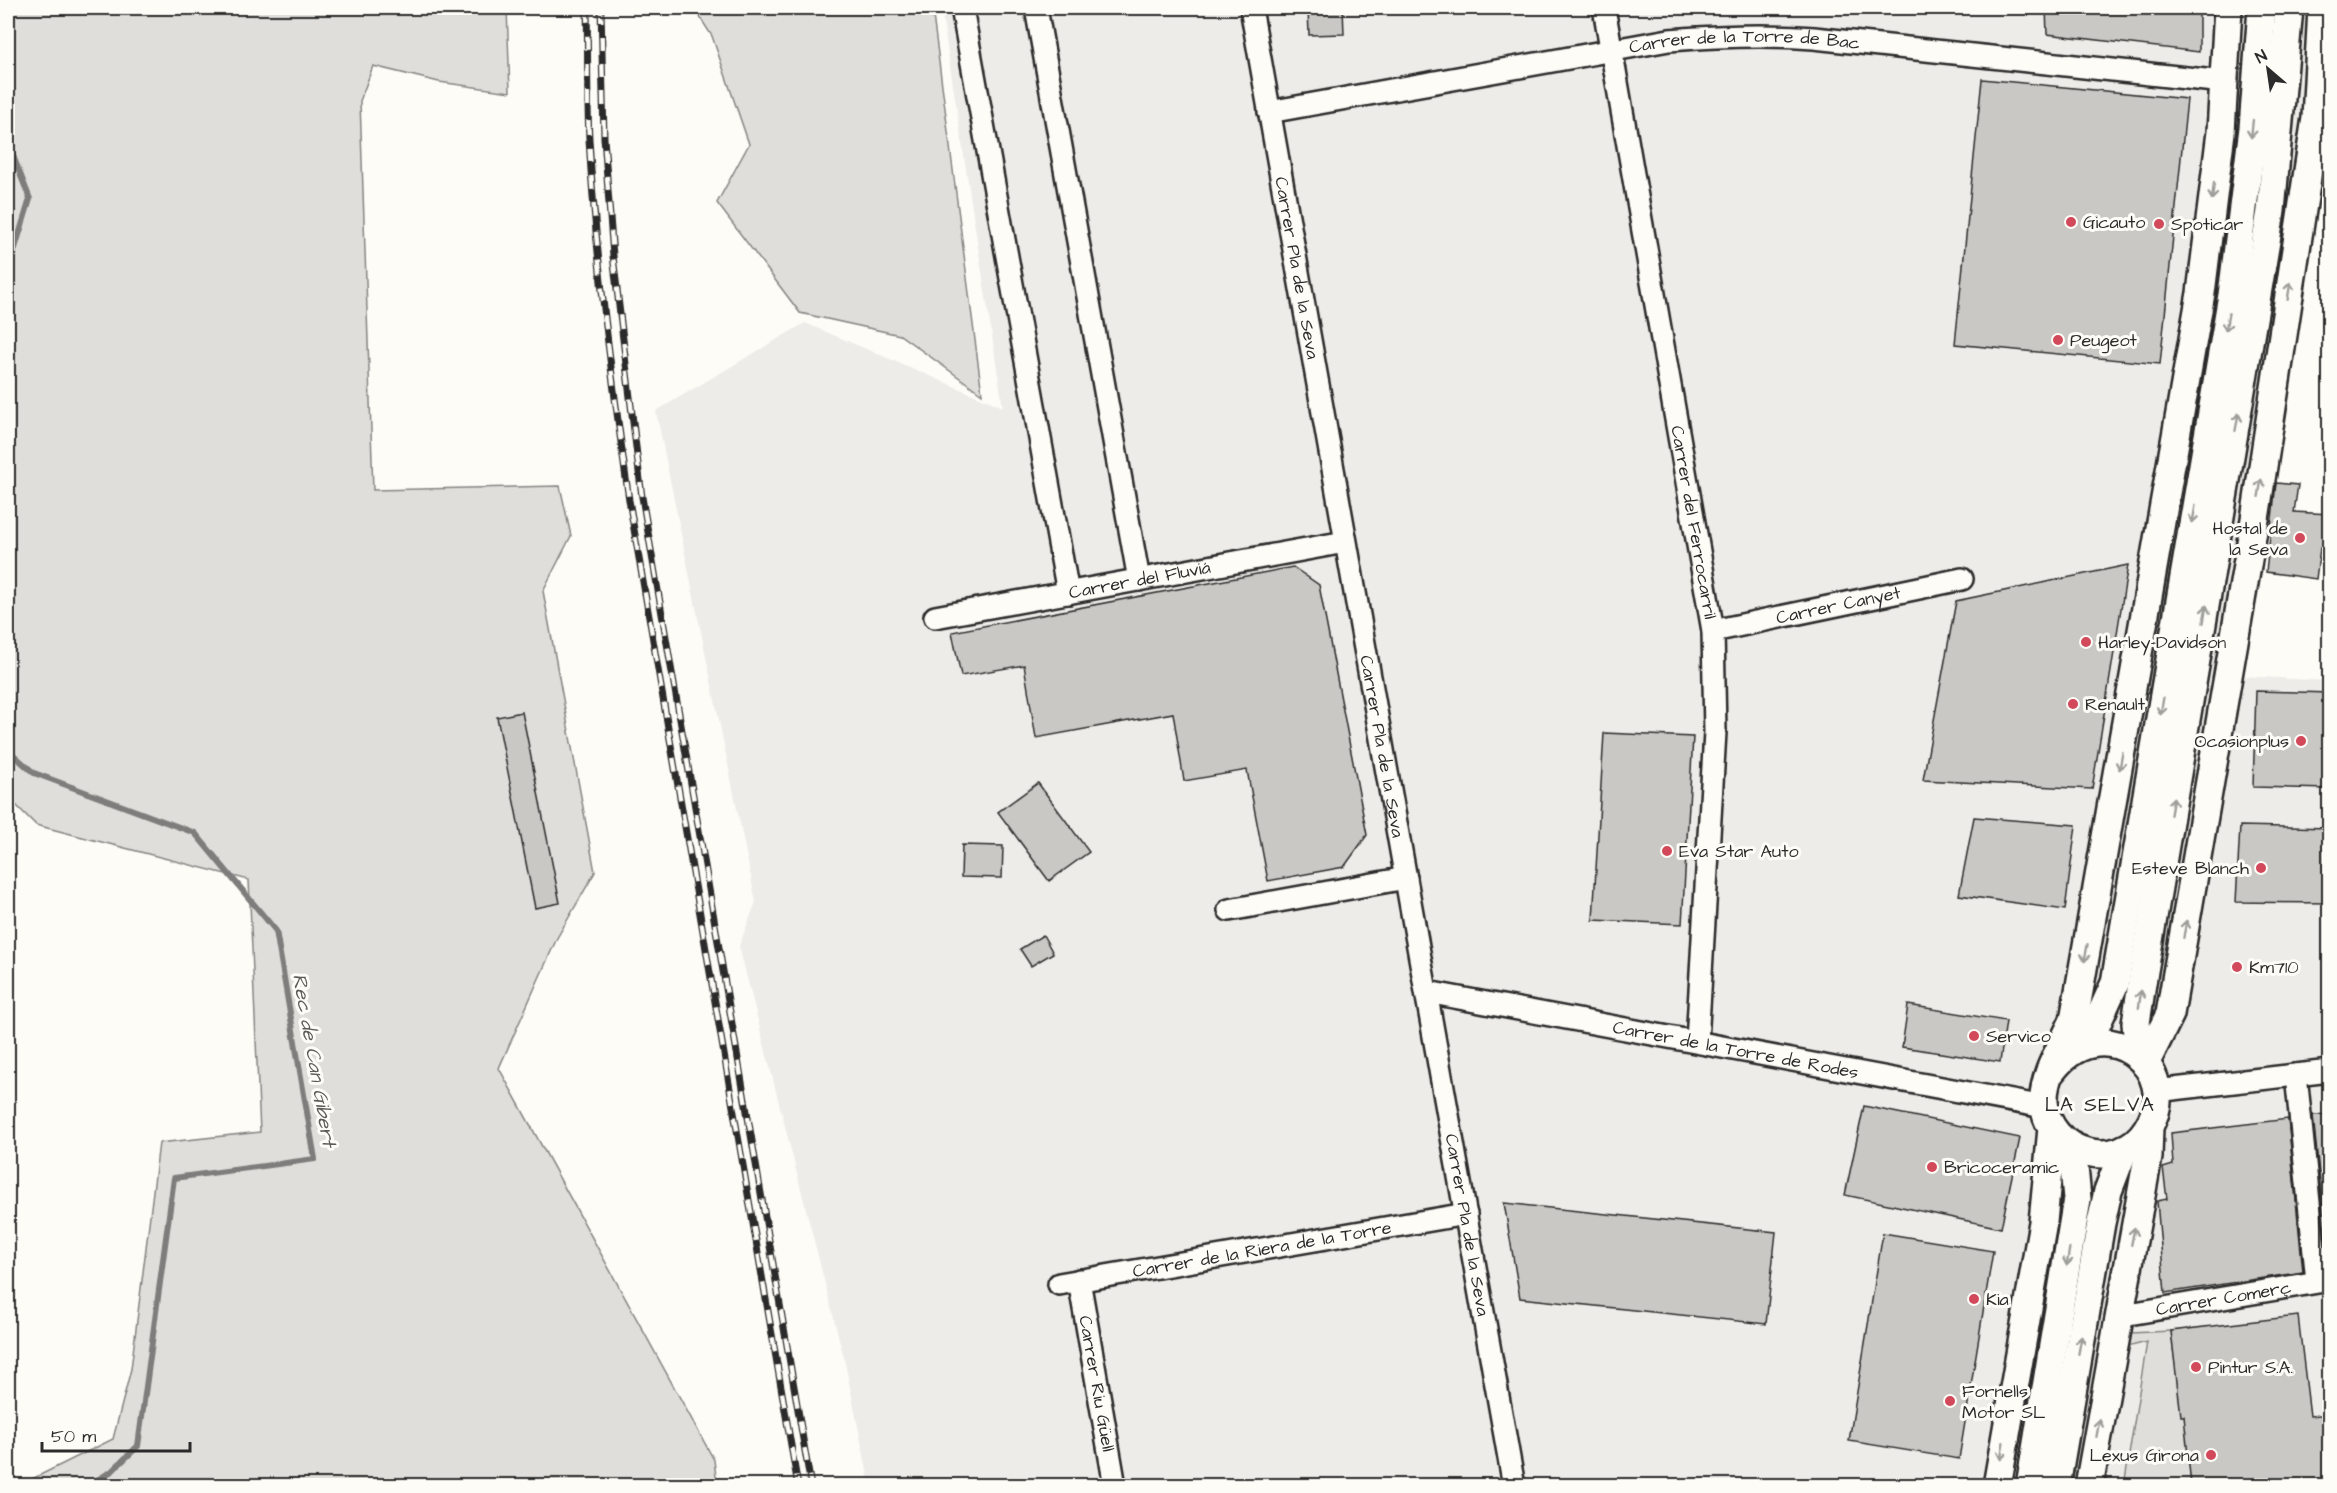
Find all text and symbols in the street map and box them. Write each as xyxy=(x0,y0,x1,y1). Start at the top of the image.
street label: Carrer de la Torre de Bac xyxy=(1627,24,1861,60)
north arrow xyxy=(2238,39,2298,99)
text: N xyxy=(2251,45,2271,69)
one-way arrow xyxy=(2246,118,2257,138)
street label: Carrer Pla de la Seva xyxy=(1268,175,1325,361)
one-way arrow xyxy=(2208,181,2219,201)
place label: Gicauto xyxy=(2083,210,2145,235)
place label: Spoticar xyxy=(2171,212,2243,237)
marker: Gicauto xyxy=(2064,215,2078,229)
marker: Spoticar xyxy=(2152,217,2166,231)
one-way arrow xyxy=(2284,282,2295,302)
one-way arrow xyxy=(2221,312,2232,331)
place label: Peugeot xyxy=(2070,328,2138,354)
marker: Peugeot xyxy=(2051,333,2065,347)
one-way arrow xyxy=(2232,413,2243,432)
street label: Carrer del Ferrocarril xyxy=(1664,424,1723,621)
one-way arrow xyxy=(2254,479,2265,498)
one-way arrow xyxy=(2188,504,2199,524)
place label: Hostal de la Seva xyxy=(2213,516,2288,562)
marker: Hostal de la Seva xyxy=(2293,531,2307,545)
street label: Carrer del Fluviá xyxy=(1067,555,1213,605)
street label: Carrer Canyet xyxy=(1774,580,1904,630)
one-way arrow xyxy=(2200,605,2211,625)
place label: Harley-Davidson xyxy=(2098,630,2226,656)
marker: Harley-Davidson xyxy=(2079,635,2093,649)
street label: Carrer Pla de la Seva xyxy=(1353,653,1410,840)
place label: Renault xyxy=(2085,692,2146,717)
one-way arrow xyxy=(2156,696,2167,716)
marker: Renault xyxy=(2066,697,2080,711)
place label: Ocasionplus xyxy=(2194,729,2289,754)
marker: Ocasionplus xyxy=(2294,734,2308,748)
one-way arrow xyxy=(2115,751,2126,771)
one-way arrow xyxy=(2167,797,2178,817)
place label: Eva Star Auto xyxy=(1679,839,1799,864)
marker: Eva Star Auto xyxy=(1660,844,1674,858)
place label: Esteve Blanch xyxy=(2132,856,2249,881)
marker: Esteve Blanch xyxy=(2254,861,2268,875)
one-way arrow xyxy=(2179,919,2190,939)
one-way arrow xyxy=(2081,943,2092,963)
place label: Km710 xyxy=(2249,955,2299,980)
marker: Km710 xyxy=(2230,960,2244,974)
water label: Rec de Can Gibert xyxy=(285,971,343,1151)
one-way arrow xyxy=(2134,989,2145,1009)
street label: Carrer de la Torre de Rodes xyxy=(1611,1015,1861,1085)
place label: Servico xyxy=(1986,1024,2051,1049)
marker: Servico xyxy=(1967,1029,1981,1043)
district label: LA SELVA xyxy=(2045,1091,2155,1119)
street label: Carrer Pla de la Seva xyxy=(1439,1132,1496,1318)
place label: Bricoceramic xyxy=(1944,1155,2059,1180)
marker: Bricoceramic xyxy=(1925,1160,1939,1174)
street label: Carrer de la Riera de la Torre xyxy=(1131,1215,1394,1284)
one-way arrow xyxy=(2128,1227,2139,1246)
one-way arrow xyxy=(2062,1247,2073,1267)
street label: Carrer Comerç xyxy=(2154,1275,2293,1322)
place label: Kia xyxy=(1986,1287,2009,1312)
marker: Kia xyxy=(1967,1292,1981,1306)
street label: Carrer Riu Güell xyxy=(1072,1314,1121,1454)
one-way arrow xyxy=(2075,1336,2086,1355)
place label: Pintur S.A. xyxy=(2208,1355,2293,1380)
marker: Pintur S.A. xyxy=(2189,1360,2203,1374)
place label: Fornells Motor SL xyxy=(1962,1379,2046,1425)
marker: Fornells Motor SL xyxy=(1943,1394,1957,1408)
scale bar xyxy=(42,1415,190,1453)
one-way arrow xyxy=(2093,1418,2104,1438)
text: 50 m xyxy=(51,1424,96,1449)
one-way arrow xyxy=(1997,1441,2008,1460)
place label: Lexus Girona xyxy=(2090,1443,2199,1468)
marker: Lexus Girona xyxy=(2204,1448,2218,1462)

